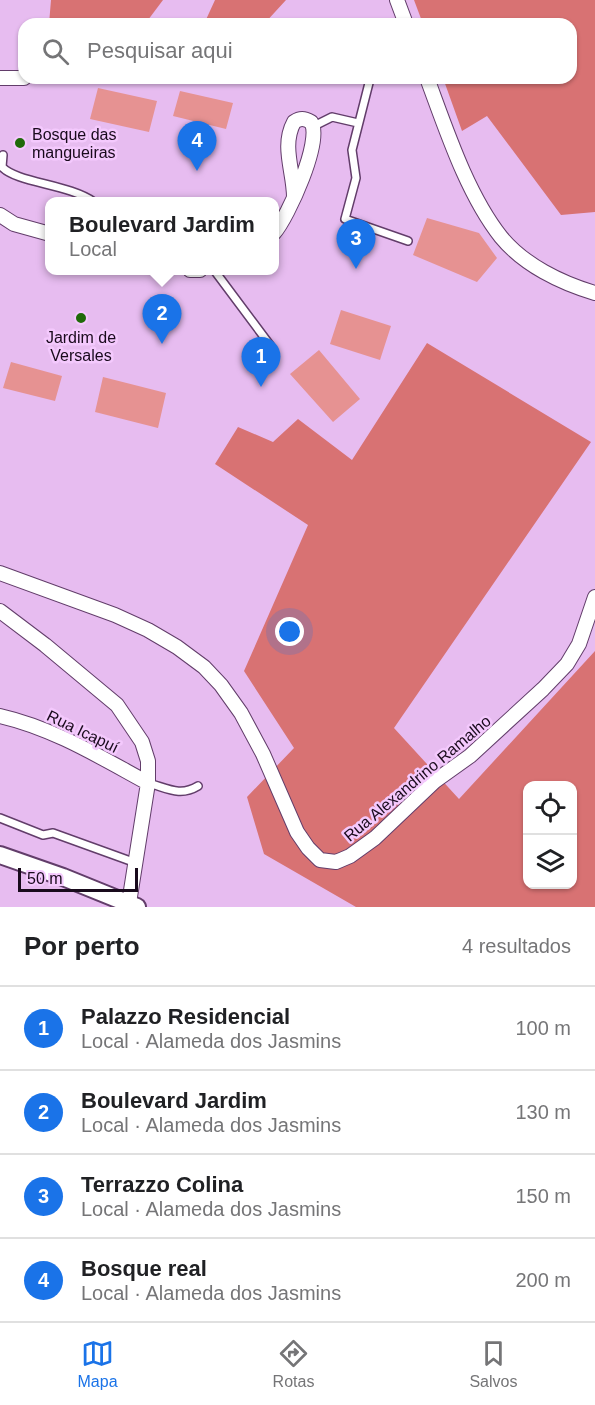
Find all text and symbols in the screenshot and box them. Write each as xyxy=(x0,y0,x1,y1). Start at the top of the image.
search box xyxy=(18,18,577,84)
icon: search xyxy=(39,35,72,68)
text: Pesquisar aqui xyxy=(87,38,233,63)
pin: 4 xyxy=(178,122,216,171)
place label: Bosque das mangueiras xyxy=(32,126,117,161)
marker: Bosque das mangueiras xyxy=(13,136,27,150)
popup xyxy=(45,197,279,275)
text: Boulevard Jardim xyxy=(69,212,255,237)
pin: 3 xyxy=(336,220,376,269)
text: Local xyxy=(69,238,117,260)
pin: 2 xyxy=(142,294,182,344)
marker: Jardim de Versales xyxy=(74,311,88,325)
place label: Jardim de Versales xyxy=(46,329,116,364)
pin: 1 xyxy=(242,338,280,387)
your location xyxy=(275,617,304,646)
street label: Rua Icapuí xyxy=(44,707,122,756)
street label: Rua Alexandrino Ramalho xyxy=(341,712,494,845)
map controls xyxy=(523,781,577,889)
button: locate xyxy=(523,781,577,835)
button: layers xyxy=(523,835,577,889)
scale bar xyxy=(18,865,138,892)
text: 50 m xyxy=(27,870,63,887)
text: Por perto xyxy=(24,931,140,961)
text: 4 resultados xyxy=(462,935,571,957)
text: Palazzo Residencial xyxy=(81,1004,290,1029)
text: 1 xyxy=(38,1017,49,1039)
text: 100 m xyxy=(515,1017,571,1039)
text: Local · Alameda dos Jasmins xyxy=(81,1030,341,1052)
text: Boulevard Jardim xyxy=(81,1088,267,1113)
text: 2 xyxy=(38,1101,49,1123)
text: 130 m xyxy=(515,1101,571,1123)
text: Local · Alameda dos Jasmins xyxy=(81,1114,341,1136)
text: Terrazzo Colina xyxy=(81,1172,243,1197)
text: 3 xyxy=(38,1185,49,1207)
text: 150 m xyxy=(515,1185,571,1207)
text: Local · Alameda dos Jasmins xyxy=(81,1198,341,1220)
text: Bosque real xyxy=(81,1256,207,1281)
text: 4 xyxy=(38,1269,49,1291)
text: 200 m xyxy=(515,1269,571,1291)
text: Local · Alameda dos Jasmins xyxy=(81,1282,341,1304)
tab: Mapa xyxy=(78,1337,118,1391)
tab: Rotas xyxy=(273,1337,314,1391)
tab: Salvos xyxy=(469,1337,517,1391)

